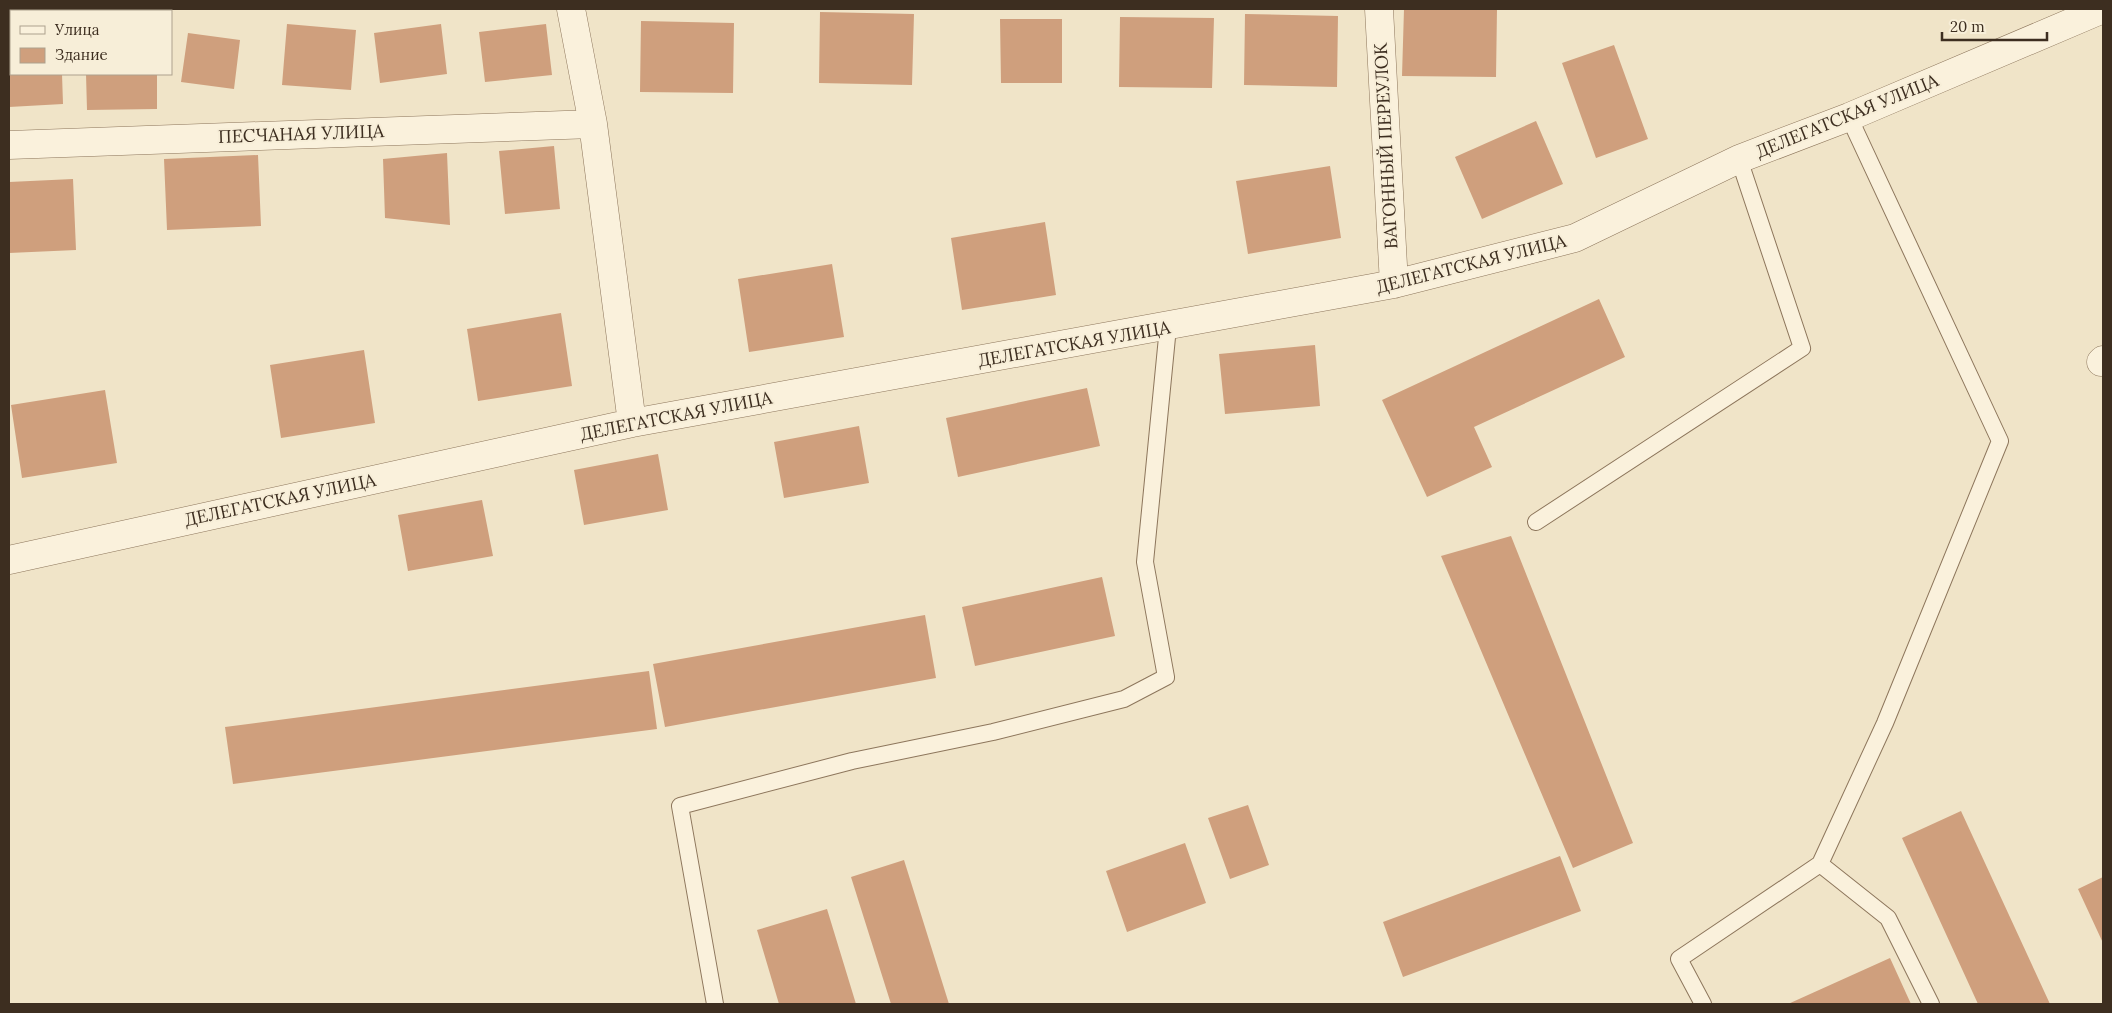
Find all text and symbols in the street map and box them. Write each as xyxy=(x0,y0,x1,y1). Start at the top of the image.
legend xyxy=(10,10,172,75)
scale bar xyxy=(1942,10,2047,42)
text: 20 m xyxy=(1950,17,1985,36)
text: Улица xyxy=(54,20,100,39)
street label: ВАГОННЫЙ ПЕРЕУЛОК xyxy=(1369,42,1402,250)
text: Здание xyxy=(55,45,108,64)
street label: ДЕЛЕГАТСКАЯ УЛИЦА xyxy=(1752,68,1942,163)
street label: ПЕСЧАНАЯ УЛИЦА xyxy=(218,119,385,148)
street label: ДЕЛЕГАТСКАЯ УЛИЦА xyxy=(1373,229,1569,298)
street label: ДЕЛЕГАТСКАЯ УЛИЦА xyxy=(976,315,1173,372)
street label: ДЕЛЕГАТСКАЯ УЛИЦА xyxy=(578,385,775,445)
street label: ДЕЛЕГАТСКАЯ УЛИЦА xyxy=(182,468,378,531)

